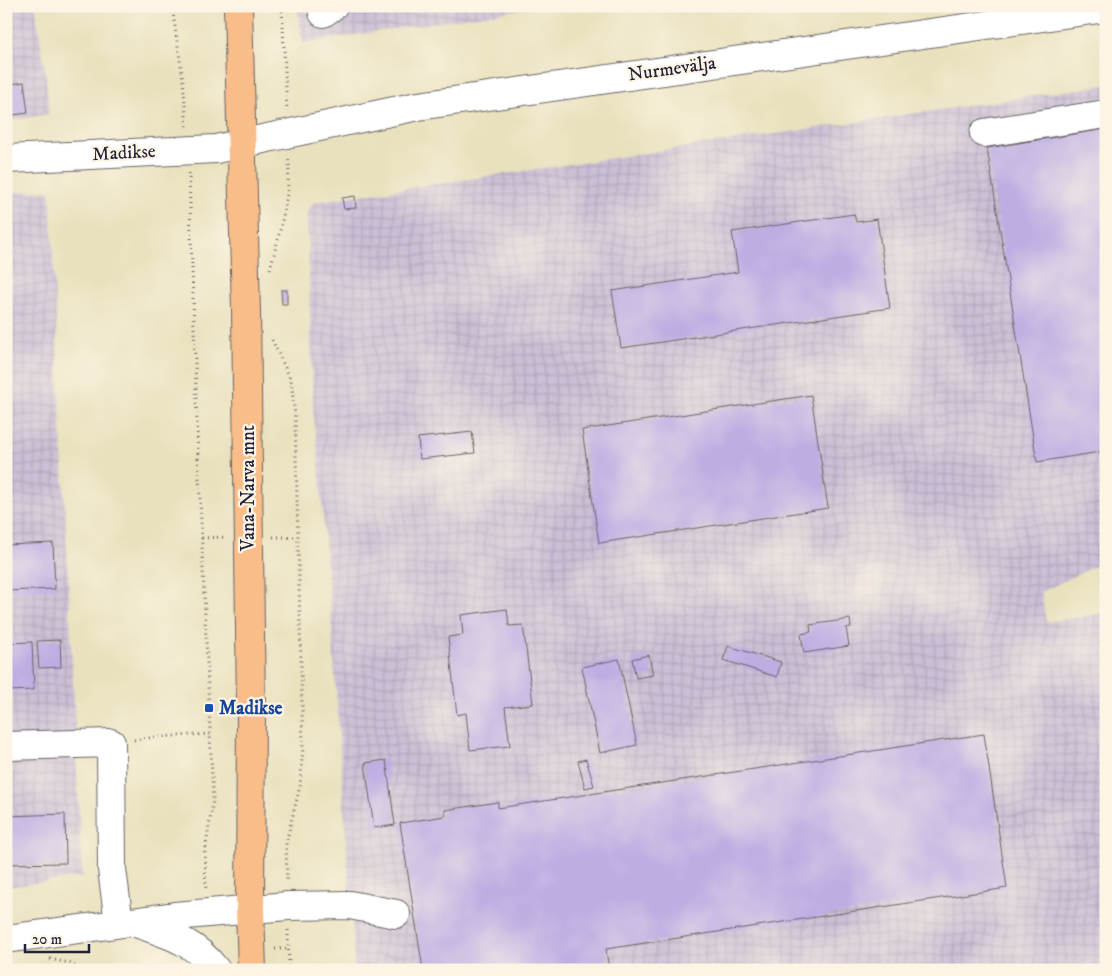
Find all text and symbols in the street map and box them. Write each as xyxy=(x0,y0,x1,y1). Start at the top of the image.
street label: Nurmevälja xyxy=(627,51,717,87)
street label: Madikse xyxy=(92,140,156,166)
street label: Vana-Narva mnt xyxy=(237,425,260,552)
place label: Madikse xyxy=(219,697,283,720)
marker: Madikse xyxy=(203,702,215,714)
scale bar xyxy=(25,921,89,953)
text: 20 m xyxy=(32,930,62,949)

